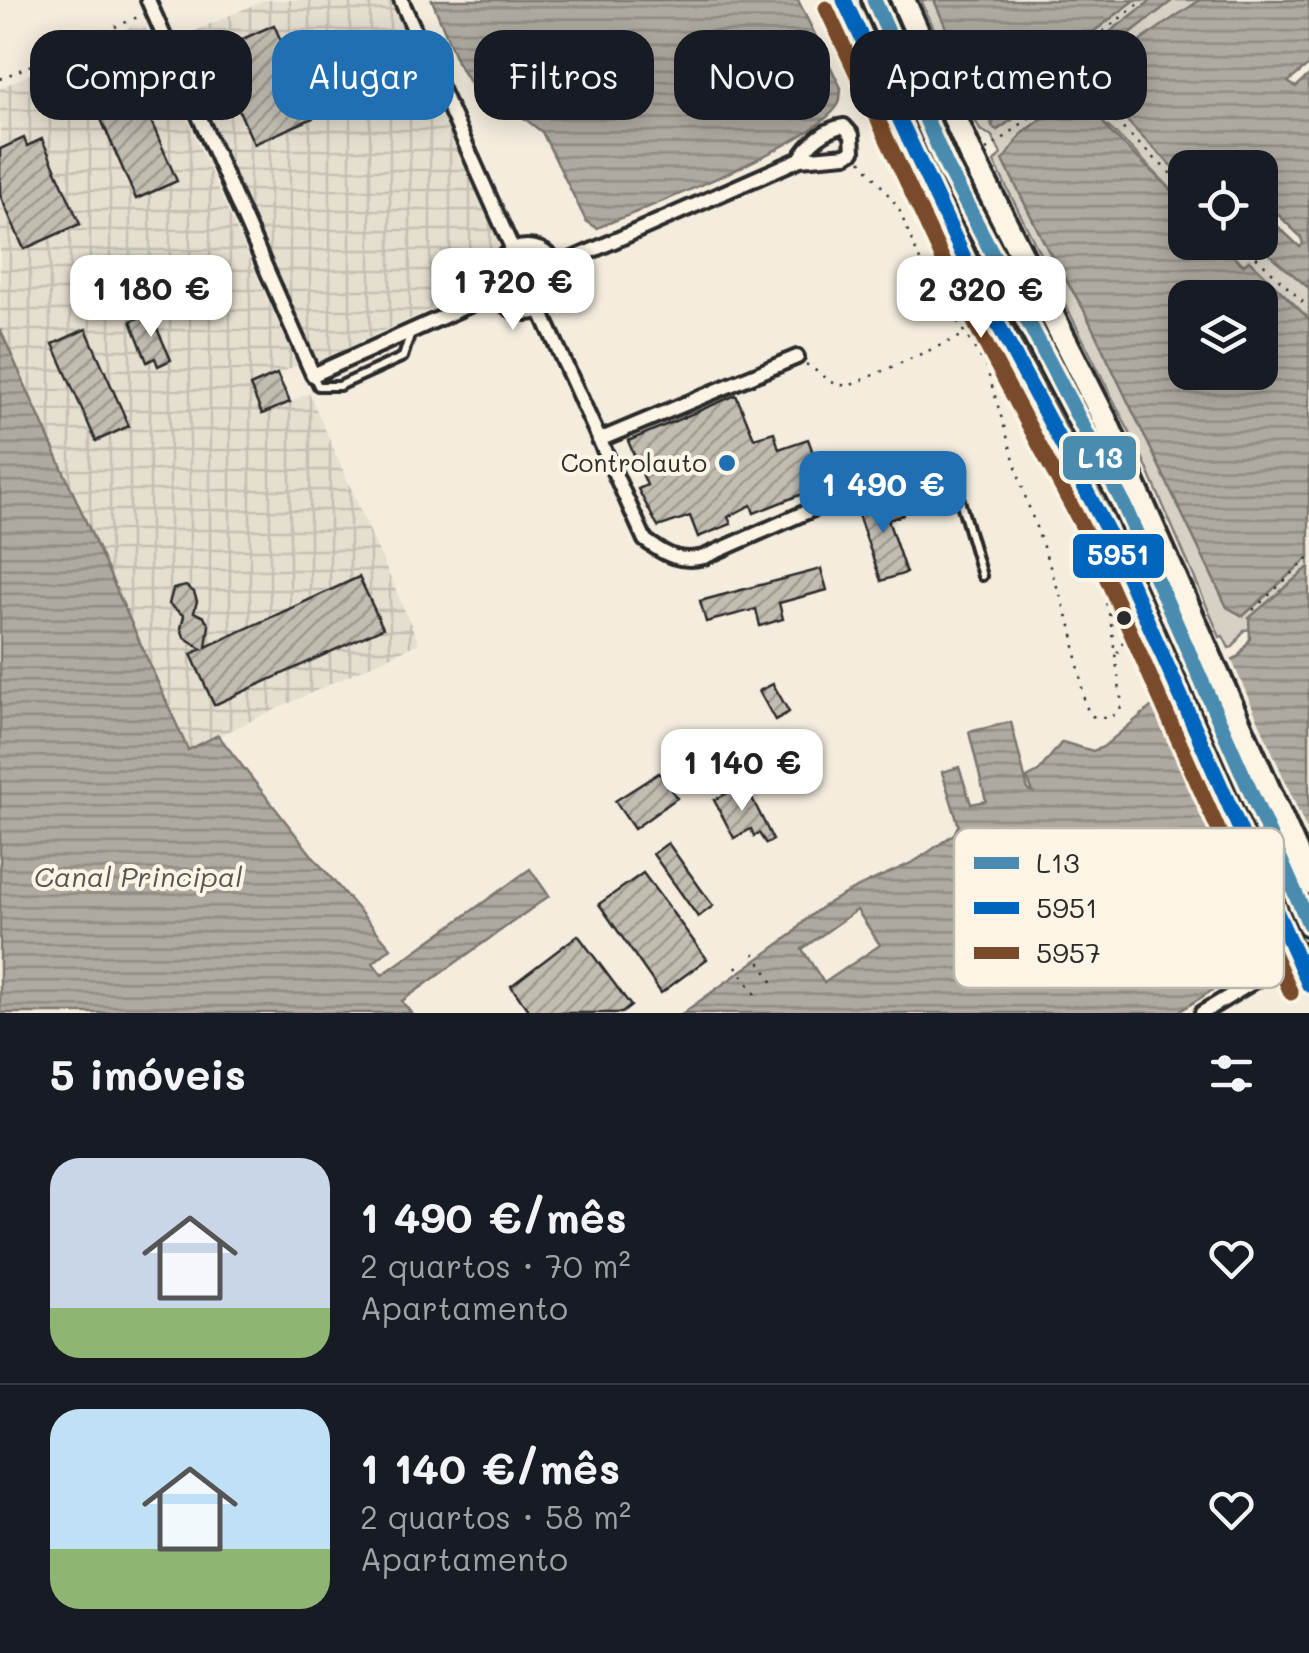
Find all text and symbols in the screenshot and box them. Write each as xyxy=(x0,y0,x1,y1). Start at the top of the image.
chip: Comprar xyxy=(30,30,252,120)
chip: Alugar xyxy=(272,30,454,120)
chip: Filtros xyxy=(474,30,654,120)
chip: Novo xyxy=(674,30,830,120)
chip: Apartamento xyxy=(850,30,1147,120)
map controls xyxy=(1168,150,1278,390)
button: locate xyxy=(1168,150,1278,260)
pin: 1 720 € xyxy=(421,248,605,333)
pin: 1 180 € xyxy=(59,255,243,340)
pin: 2 320 € xyxy=(889,256,1073,341)
text: 1 720 € xyxy=(453,259,573,301)
text: 1 180 € xyxy=(92,266,210,308)
text: 2 320 € xyxy=(919,267,1043,309)
button: layers xyxy=(1168,280,1278,390)
line badge: L13 xyxy=(1061,434,1138,482)
text: L13 xyxy=(1077,439,1123,475)
place label: Controlauto xyxy=(561,446,707,478)
pin: 1 490 € xyxy=(791,451,975,536)
marker: Controlauto xyxy=(716,452,738,474)
text: 1 490 € xyxy=(821,462,945,504)
line badge: 5951 xyxy=(1071,532,1166,580)
text: 5951 xyxy=(1087,536,1149,572)
unlabelled marker xyxy=(1114,608,1134,628)
pin: 1 140 € xyxy=(650,729,834,814)
text: 1 140 € xyxy=(683,740,801,782)
legend xyxy=(954,828,1284,988)
text: L13 xyxy=(1036,844,1080,880)
water label: Canal Principal xyxy=(34,858,242,894)
text: 5951 xyxy=(1036,889,1098,925)
text: 5957 xyxy=(1036,934,1101,970)
text: 5 imóveis xyxy=(50,1046,246,1101)
icon: filters xyxy=(1204,1046,1259,1101)
text: 1 490 €/mês xyxy=(360,1189,627,1244)
icon: home xyxy=(130,1198,250,1318)
icon: heart xyxy=(1204,1231,1259,1286)
text: 2 quartos · 70 m² xyxy=(360,1244,631,1286)
text: Apartamento xyxy=(360,1286,568,1328)
text: 1 140 €/mês xyxy=(360,1440,620,1495)
icon: home xyxy=(130,1449,250,1569)
icon: heart xyxy=(1204,1482,1259,1537)
text: 2 quartos · 58 m² xyxy=(360,1495,631,1537)
text: Apartamento xyxy=(360,1537,568,1579)

